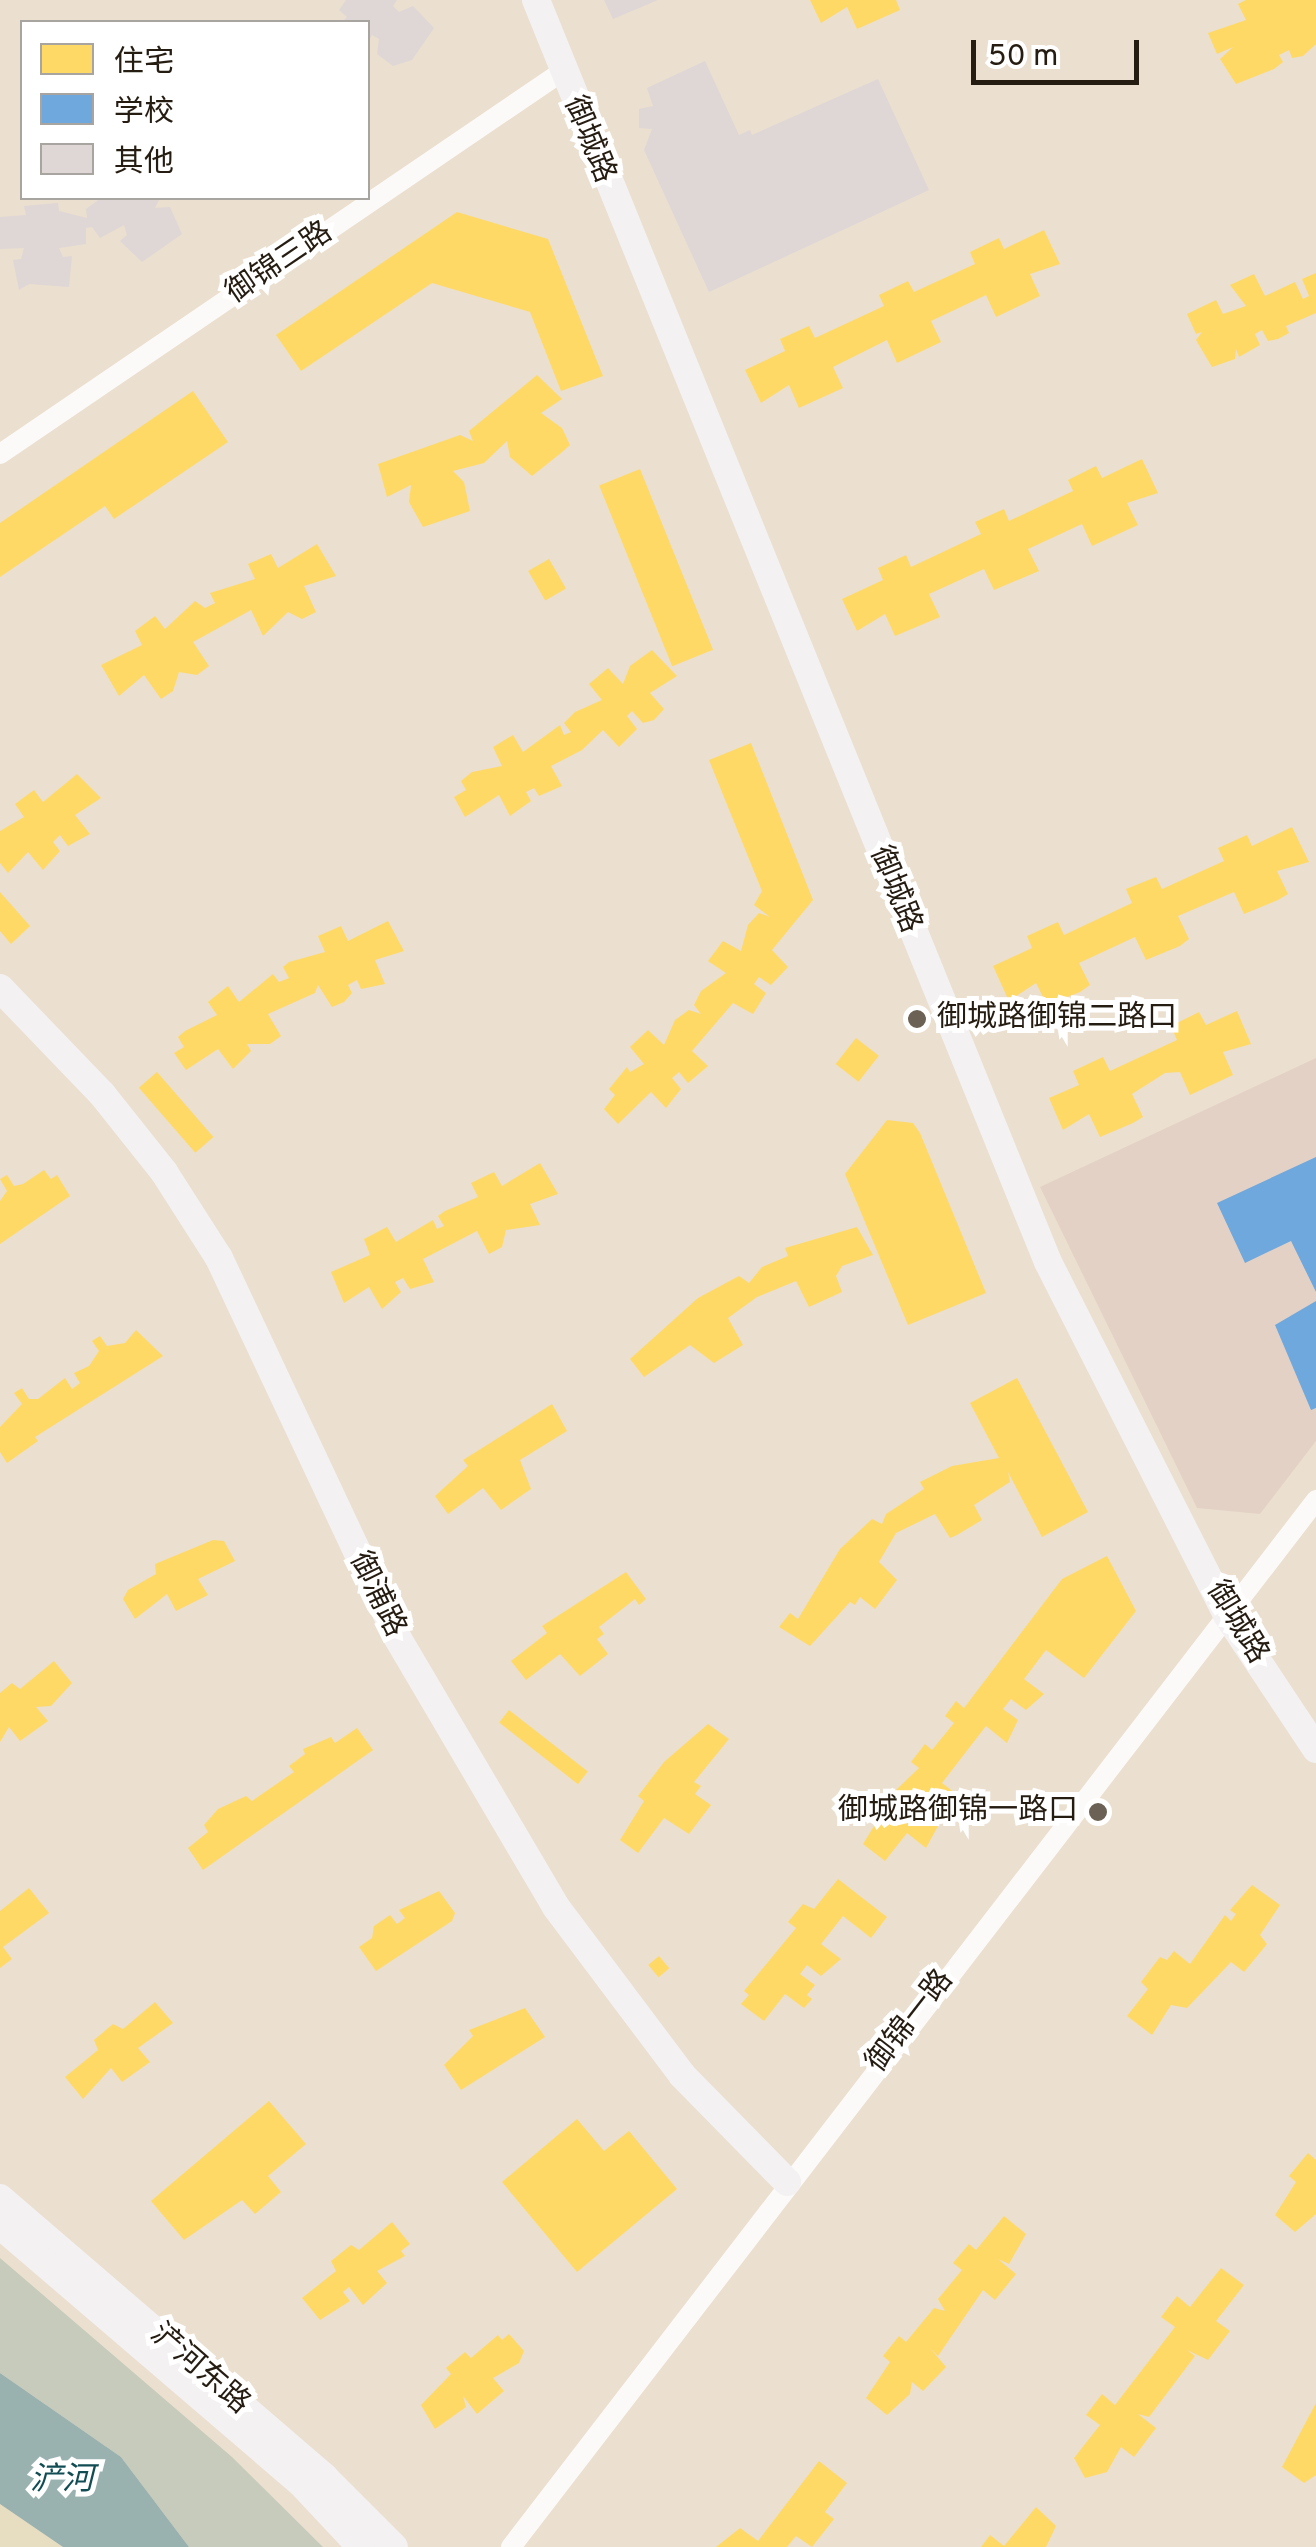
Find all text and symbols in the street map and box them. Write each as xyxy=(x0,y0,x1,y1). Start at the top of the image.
legend xyxy=(20,20,370,200)
scale bar xyxy=(976,20,1144,82)
text: 50 m xyxy=(988,39,1058,76)
text: 住宅 xyxy=(114,45,174,82)
street label: 御城路 xyxy=(554,92,622,188)
text: 学校 xyxy=(114,95,174,132)
text: 其他 xyxy=(114,145,174,182)
street label: 御锦三路 xyxy=(220,216,340,312)
street label: 御城路 xyxy=(860,842,928,938)
place label: 御城路御锦二路口 xyxy=(937,1001,1177,1037)
marker: 御城路御锦二路口 xyxy=(906,1008,928,1030)
street label: 御浦路 xyxy=(340,1547,412,1643)
street label: 御城路 xyxy=(1197,1575,1275,1671)
place label: 御城路御锦一路口 xyxy=(838,1794,1078,1830)
marker: 御城路御锦一路口 xyxy=(1087,1801,1109,1823)
street label: 御锦一路 xyxy=(860,1964,962,2080)
street label: 浐河东路 xyxy=(142,2317,256,2423)
water label: 浐河 xyxy=(30,2462,94,2500)

